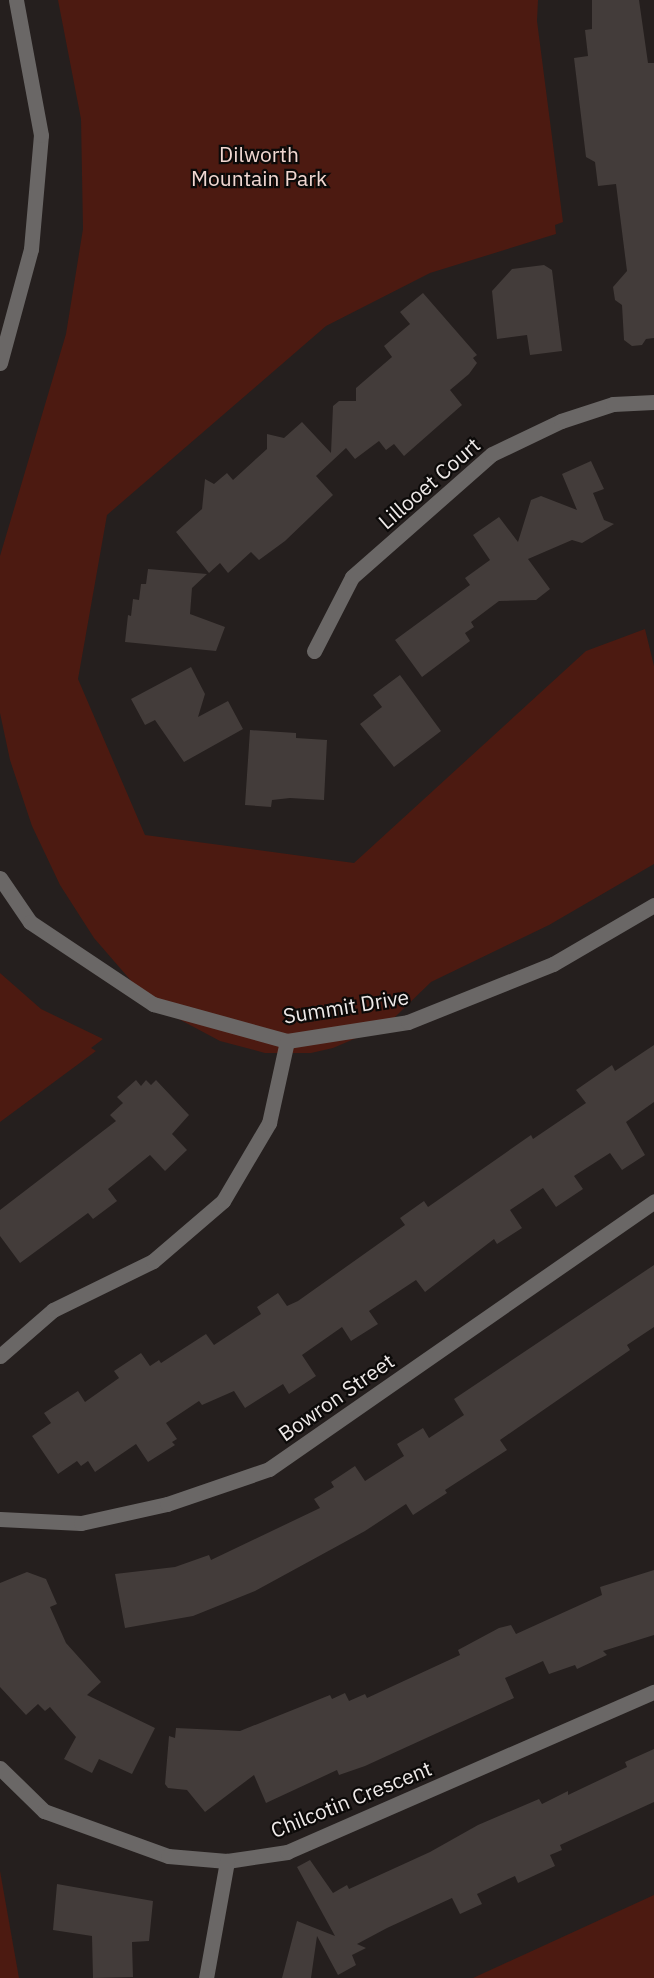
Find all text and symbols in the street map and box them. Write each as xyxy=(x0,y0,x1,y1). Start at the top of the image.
park label: Dilworth Mountain Park xyxy=(191,141,327,191)
street label: Lillooet Court xyxy=(373,432,485,534)
street label: Summit Drive xyxy=(281,984,411,1028)
street label: Bowron Street xyxy=(273,1348,399,1446)
street label: Chilcotin Crescent xyxy=(267,1755,435,1843)

